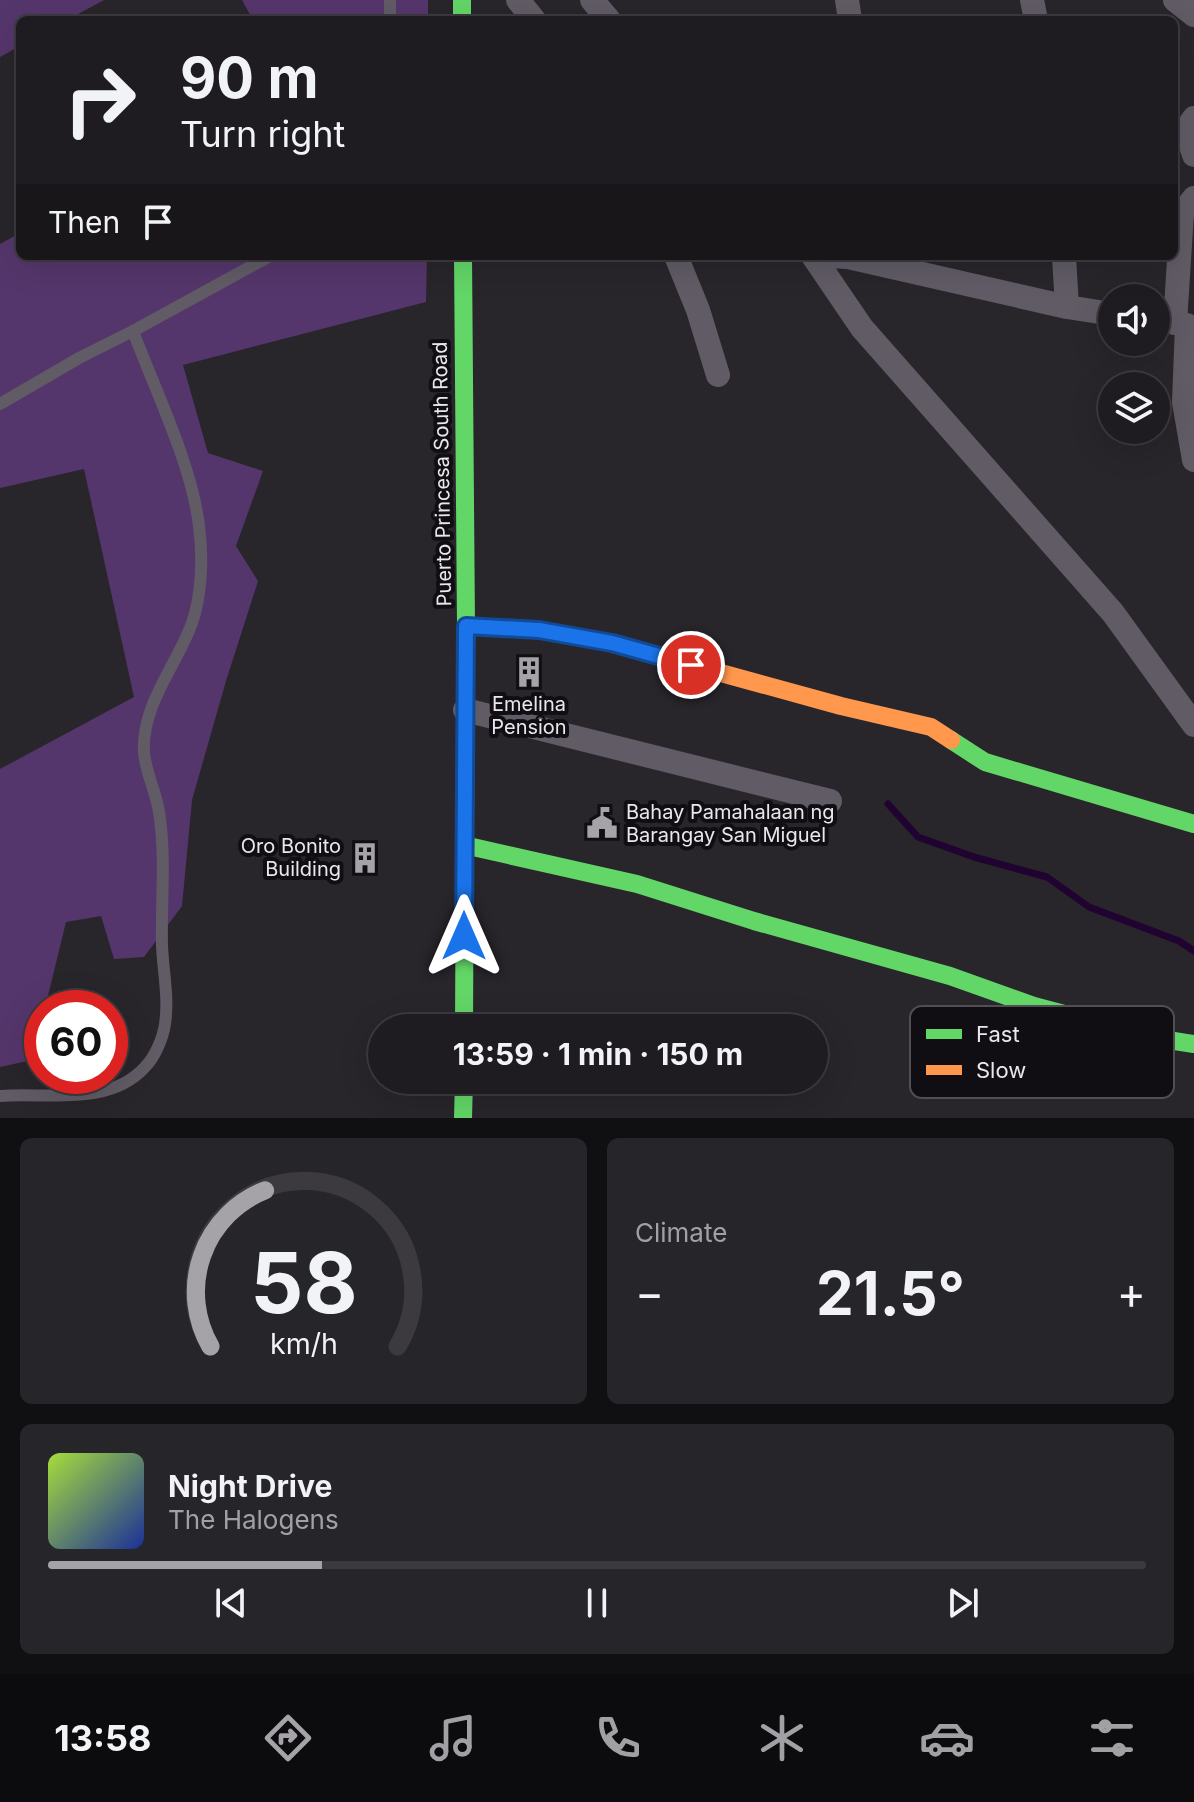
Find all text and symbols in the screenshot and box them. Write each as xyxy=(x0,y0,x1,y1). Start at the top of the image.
text: 90 m xyxy=(180,44,319,112)
icon: right xyxy=(48,48,152,152)
text: Turn right xyxy=(180,112,345,156)
icon: arrive xyxy=(136,200,180,244)
text: Then xyxy=(48,204,120,240)
map controls xyxy=(1098,284,1170,444)
button: sound xyxy=(1098,284,1170,356)
street label: Puerto Princesa South Road xyxy=(428,341,456,607)
button: layers xyxy=(1098,372,1170,444)
pin xyxy=(657,631,725,699)
icon: arrive xyxy=(669,643,713,687)
building icon: Emelina Pension xyxy=(512,655,546,689)
place label: Emelina Pension xyxy=(491,692,567,739)
place label: Bahay Pamahalaan ng Barangay San Miguel xyxy=(626,800,835,847)
public building icon: Bahay Pamahalaan ng Barangay San Miguel xyxy=(585,806,619,840)
place label: Oro Bonito Building xyxy=(241,834,341,881)
building icon: Oro Bonito Building xyxy=(348,841,382,875)
position arrow xyxy=(422,894,506,978)
speed limit sign: 60 xyxy=(24,990,128,1094)
legend xyxy=(910,1006,1174,1098)
text: Fast xyxy=(976,1021,1020,1047)
text: 13:59 · 1 min · 150 m xyxy=(453,1036,743,1072)
text: Slow xyxy=(976,1057,1026,1083)
text: Climate xyxy=(635,1217,727,1248)
text: 58 xyxy=(250,1232,357,1333)
text: 21.5° xyxy=(816,1257,965,1329)
text: − xyxy=(635,1266,664,1320)
text: + xyxy=(1117,1266,1146,1320)
text: km/h xyxy=(270,1326,337,1361)
text: Night Drive xyxy=(168,1468,332,1504)
text: The Halogens xyxy=(168,1504,339,1535)
icon: previous xyxy=(209,1581,253,1625)
icon: pause xyxy=(575,1581,619,1625)
icon: next xyxy=(941,1581,985,1625)
icon: directions xyxy=(260,1710,316,1766)
icon: music xyxy=(425,1710,481,1766)
icon: phone xyxy=(590,1710,646,1766)
icon: climate xyxy=(754,1710,810,1766)
icon: car xyxy=(919,1710,975,1766)
icon: filters xyxy=(1084,1710,1140,1766)
text: 13:58 xyxy=(54,1716,152,1760)

